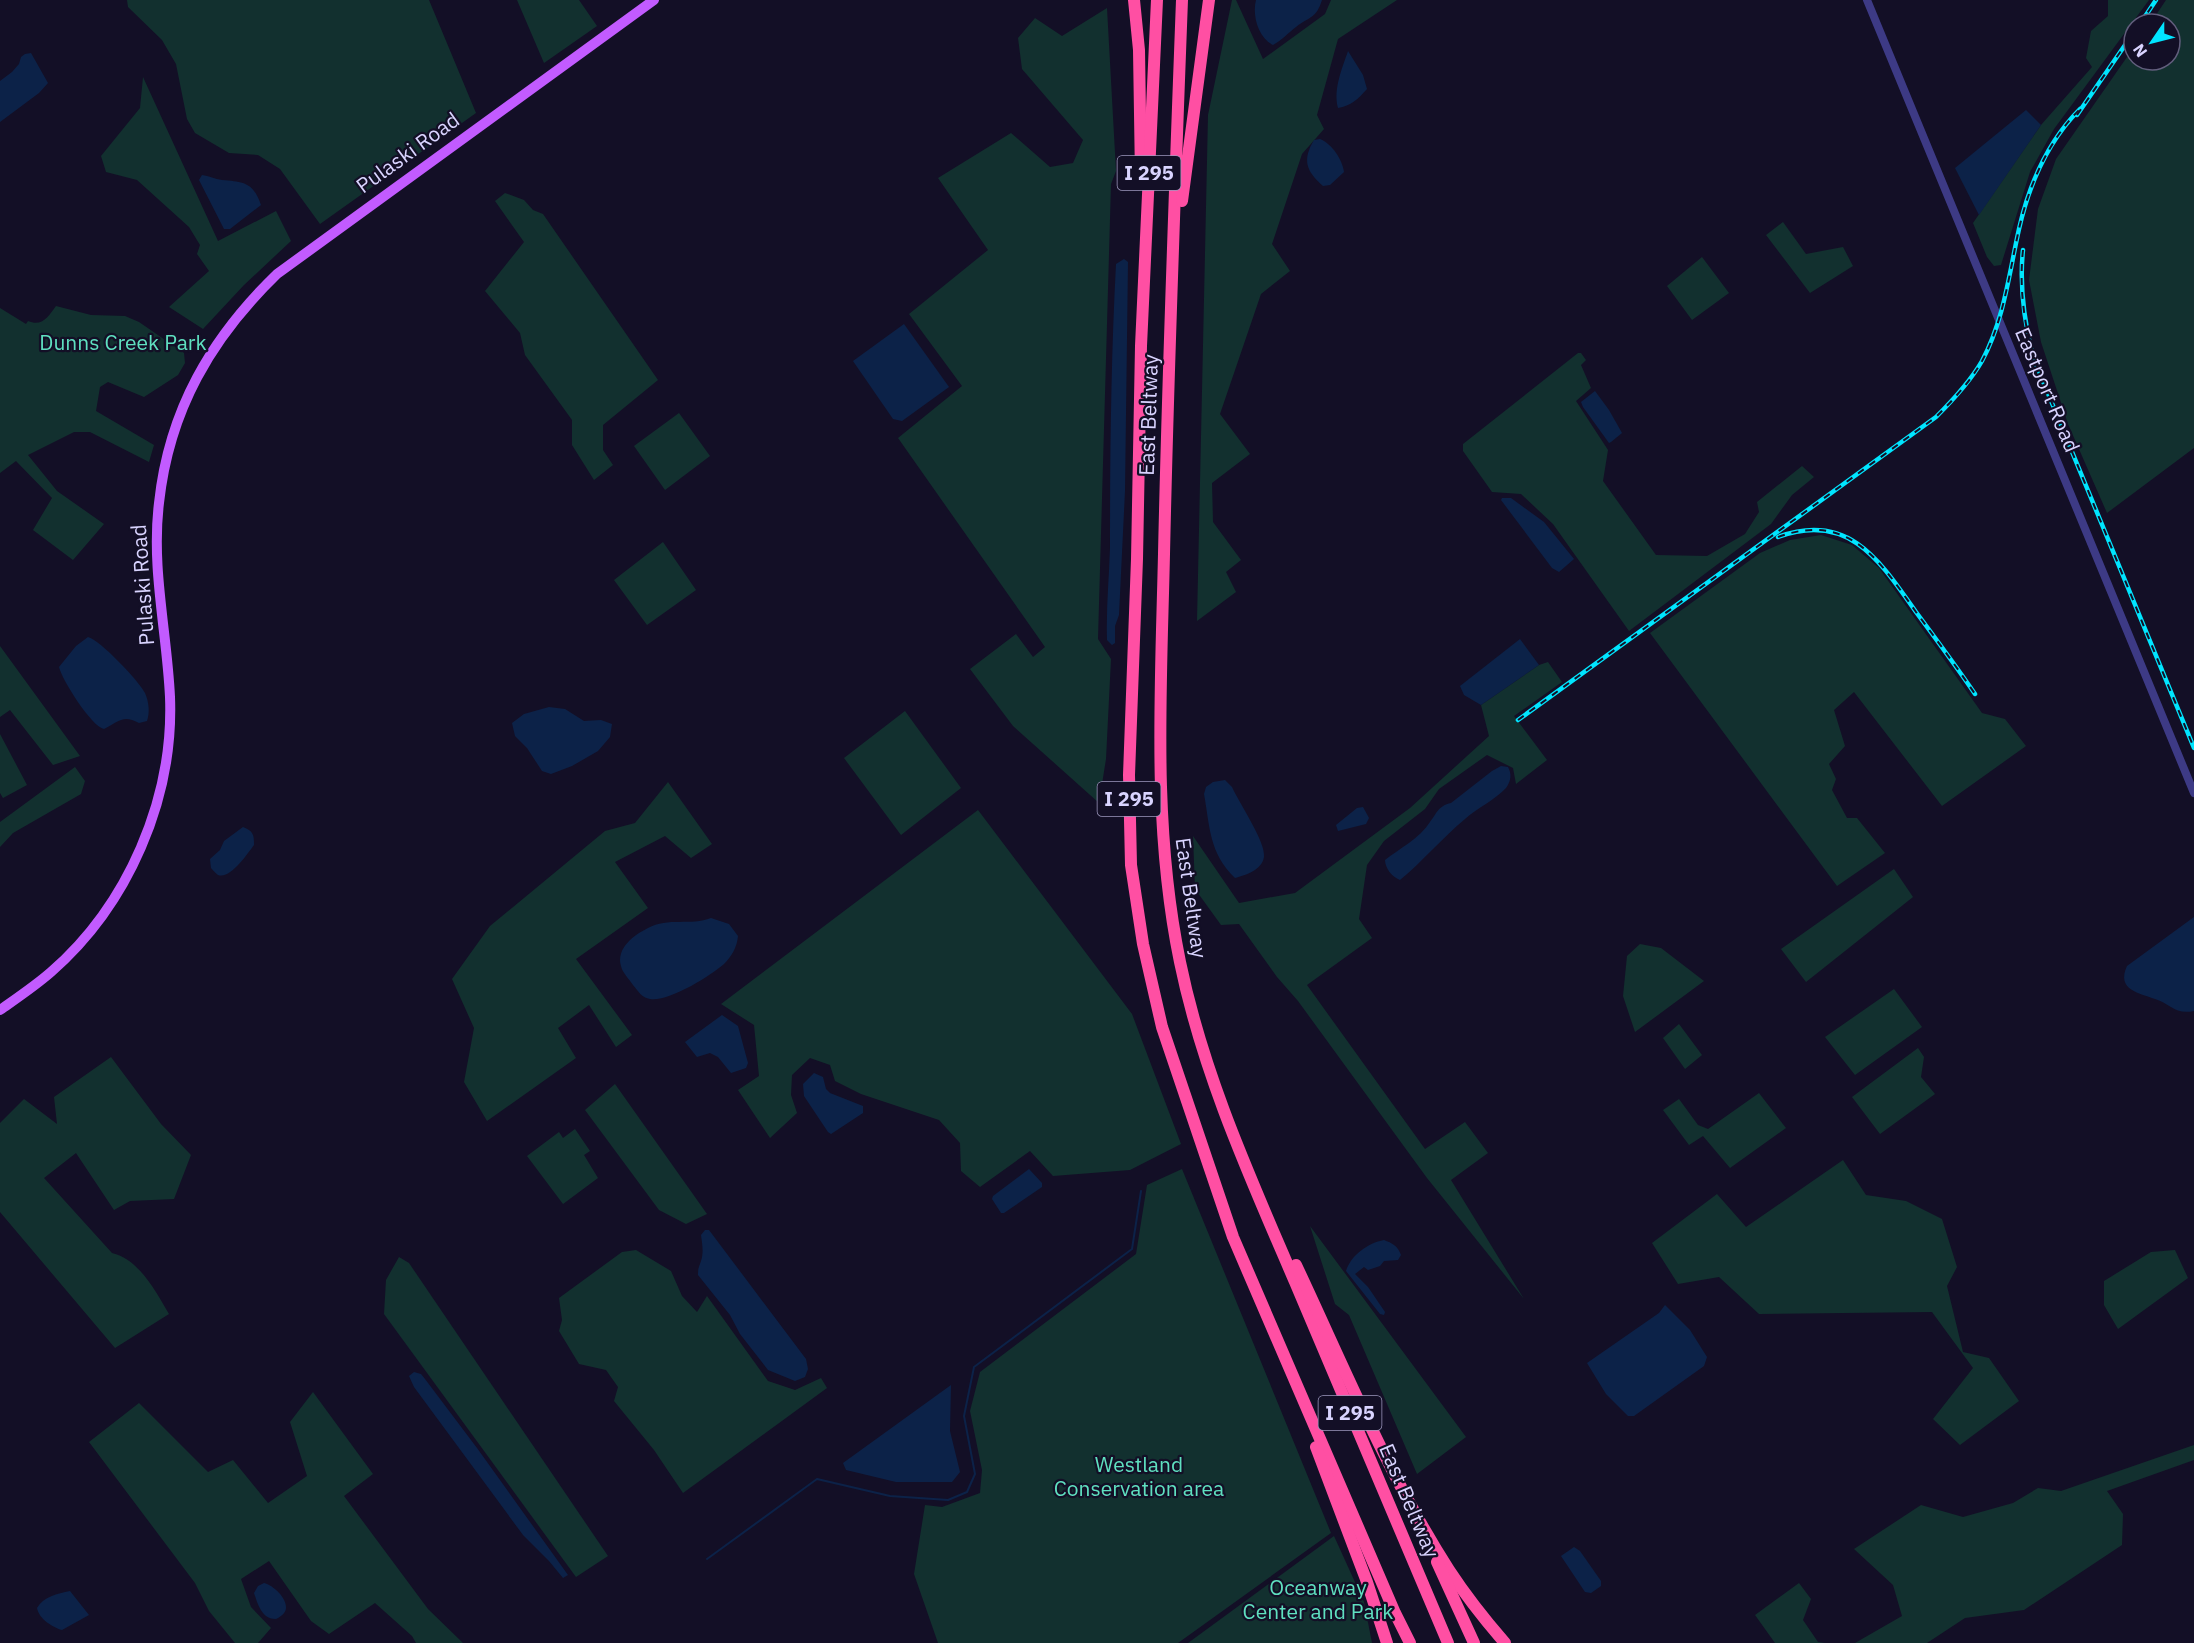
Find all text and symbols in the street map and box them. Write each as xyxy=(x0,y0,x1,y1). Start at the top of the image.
north arrow xyxy=(2122,12,2182,72)
text: N xyxy=(2128,40,2151,61)
street label: Pulaski Road xyxy=(350,105,465,199)
road number: I 295 xyxy=(1118,156,1180,190)
street label: Eastport Road xyxy=(2009,323,2087,456)
park label: Dunns Creek Park xyxy=(39,328,207,356)
street label: East Beltway xyxy=(1132,353,1164,476)
street label: Pulaski Road xyxy=(124,524,160,647)
road number: I 295 xyxy=(1098,782,1160,816)
street label: East Beltway xyxy=(1170,836,1214,961)
road number: I 295 xyxy=(1318,1396,1382,1430)
street label: East Beltway xyxy=(1373,1439,1447,1563)
park label: Westland Conservation area xyxy=(1054,1450,1224,1502)
park label: Oceanway Center and Park xyxy=(1243,1573,1393,1625)

